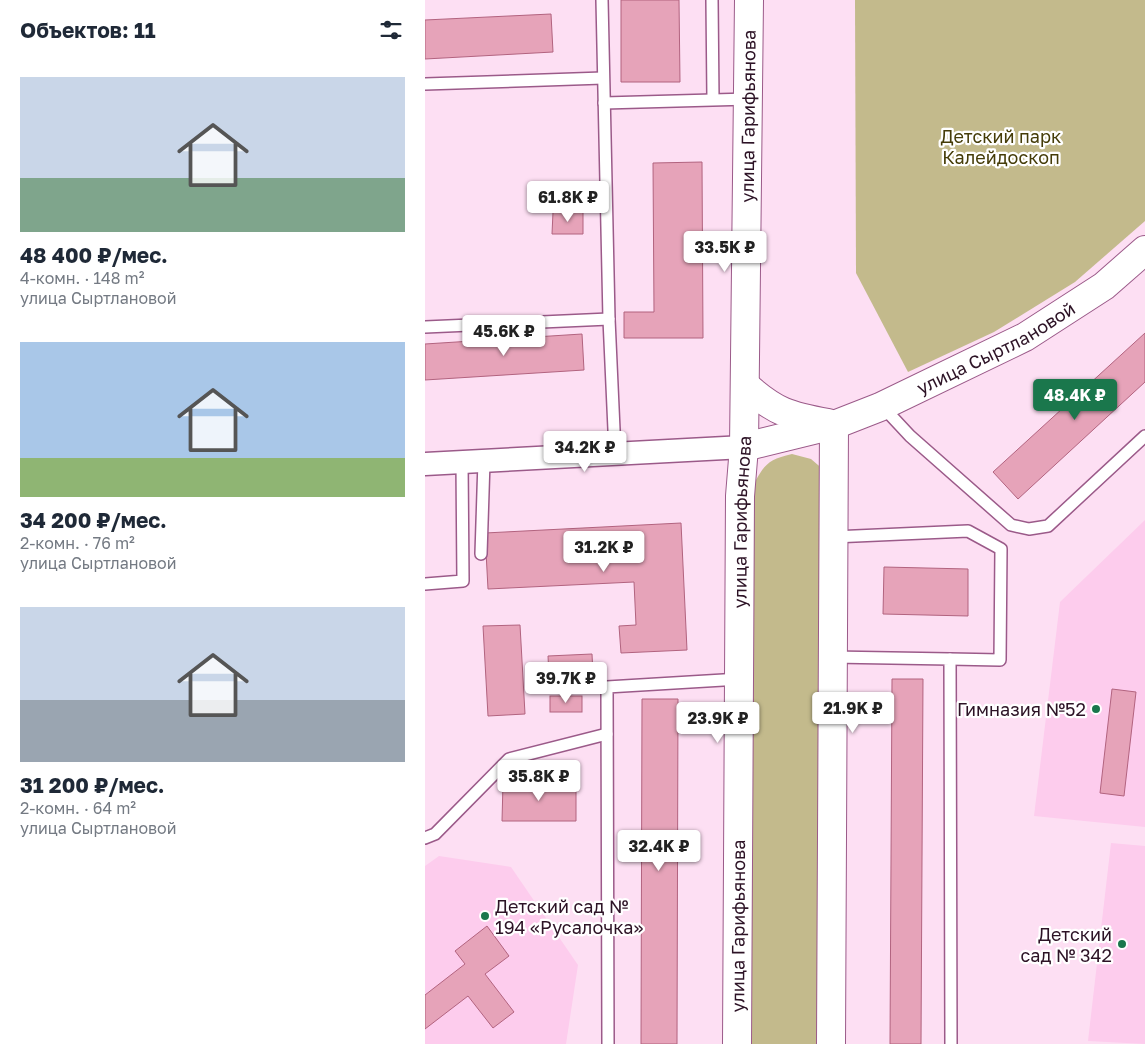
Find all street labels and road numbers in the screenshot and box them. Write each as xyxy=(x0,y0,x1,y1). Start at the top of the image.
street label: улица Гарифьянова xyxy=(736,30,760,203)
street label: улица Сыртлановой xyxy=(913,297,1079,399)
street label: улица Гарифьянова xyxy=(728,436,755,609)
street label: улица Гарифьянова xyxy=(726,839,749,1013)

